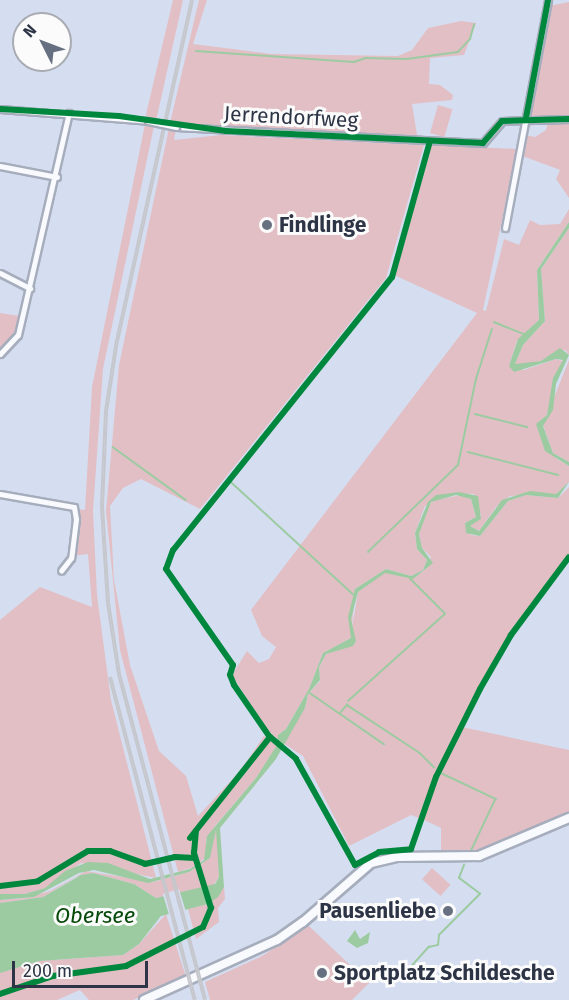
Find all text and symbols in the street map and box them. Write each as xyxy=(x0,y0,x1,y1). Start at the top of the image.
north arrow xyxy=(12,12,72,72)
text: N xyxy=(19,21,40,41)
street label: Jerrendorfweg xyxy=(223,101,359,133)
place label: Findlinge xyxy=(279,212,366,238)
marker: Findlinge xyxy=(260,218,274,232)
place label: Pausenliebe xyxy=(319,898,436,924)
water label: Obersee xyxy=(55,903,135,929)
marker: Pausenliebe xyxy=(441,904,455,918)
scale bar xyxy=(15,949,152,987)
text: 200 m xyxy=(23,960,72,982)
place label: Sportplatz Schildesche xyxy=(334,960,555,986)
marker: Sportplatz Schildesche xyxy=(315,966,329,980)

